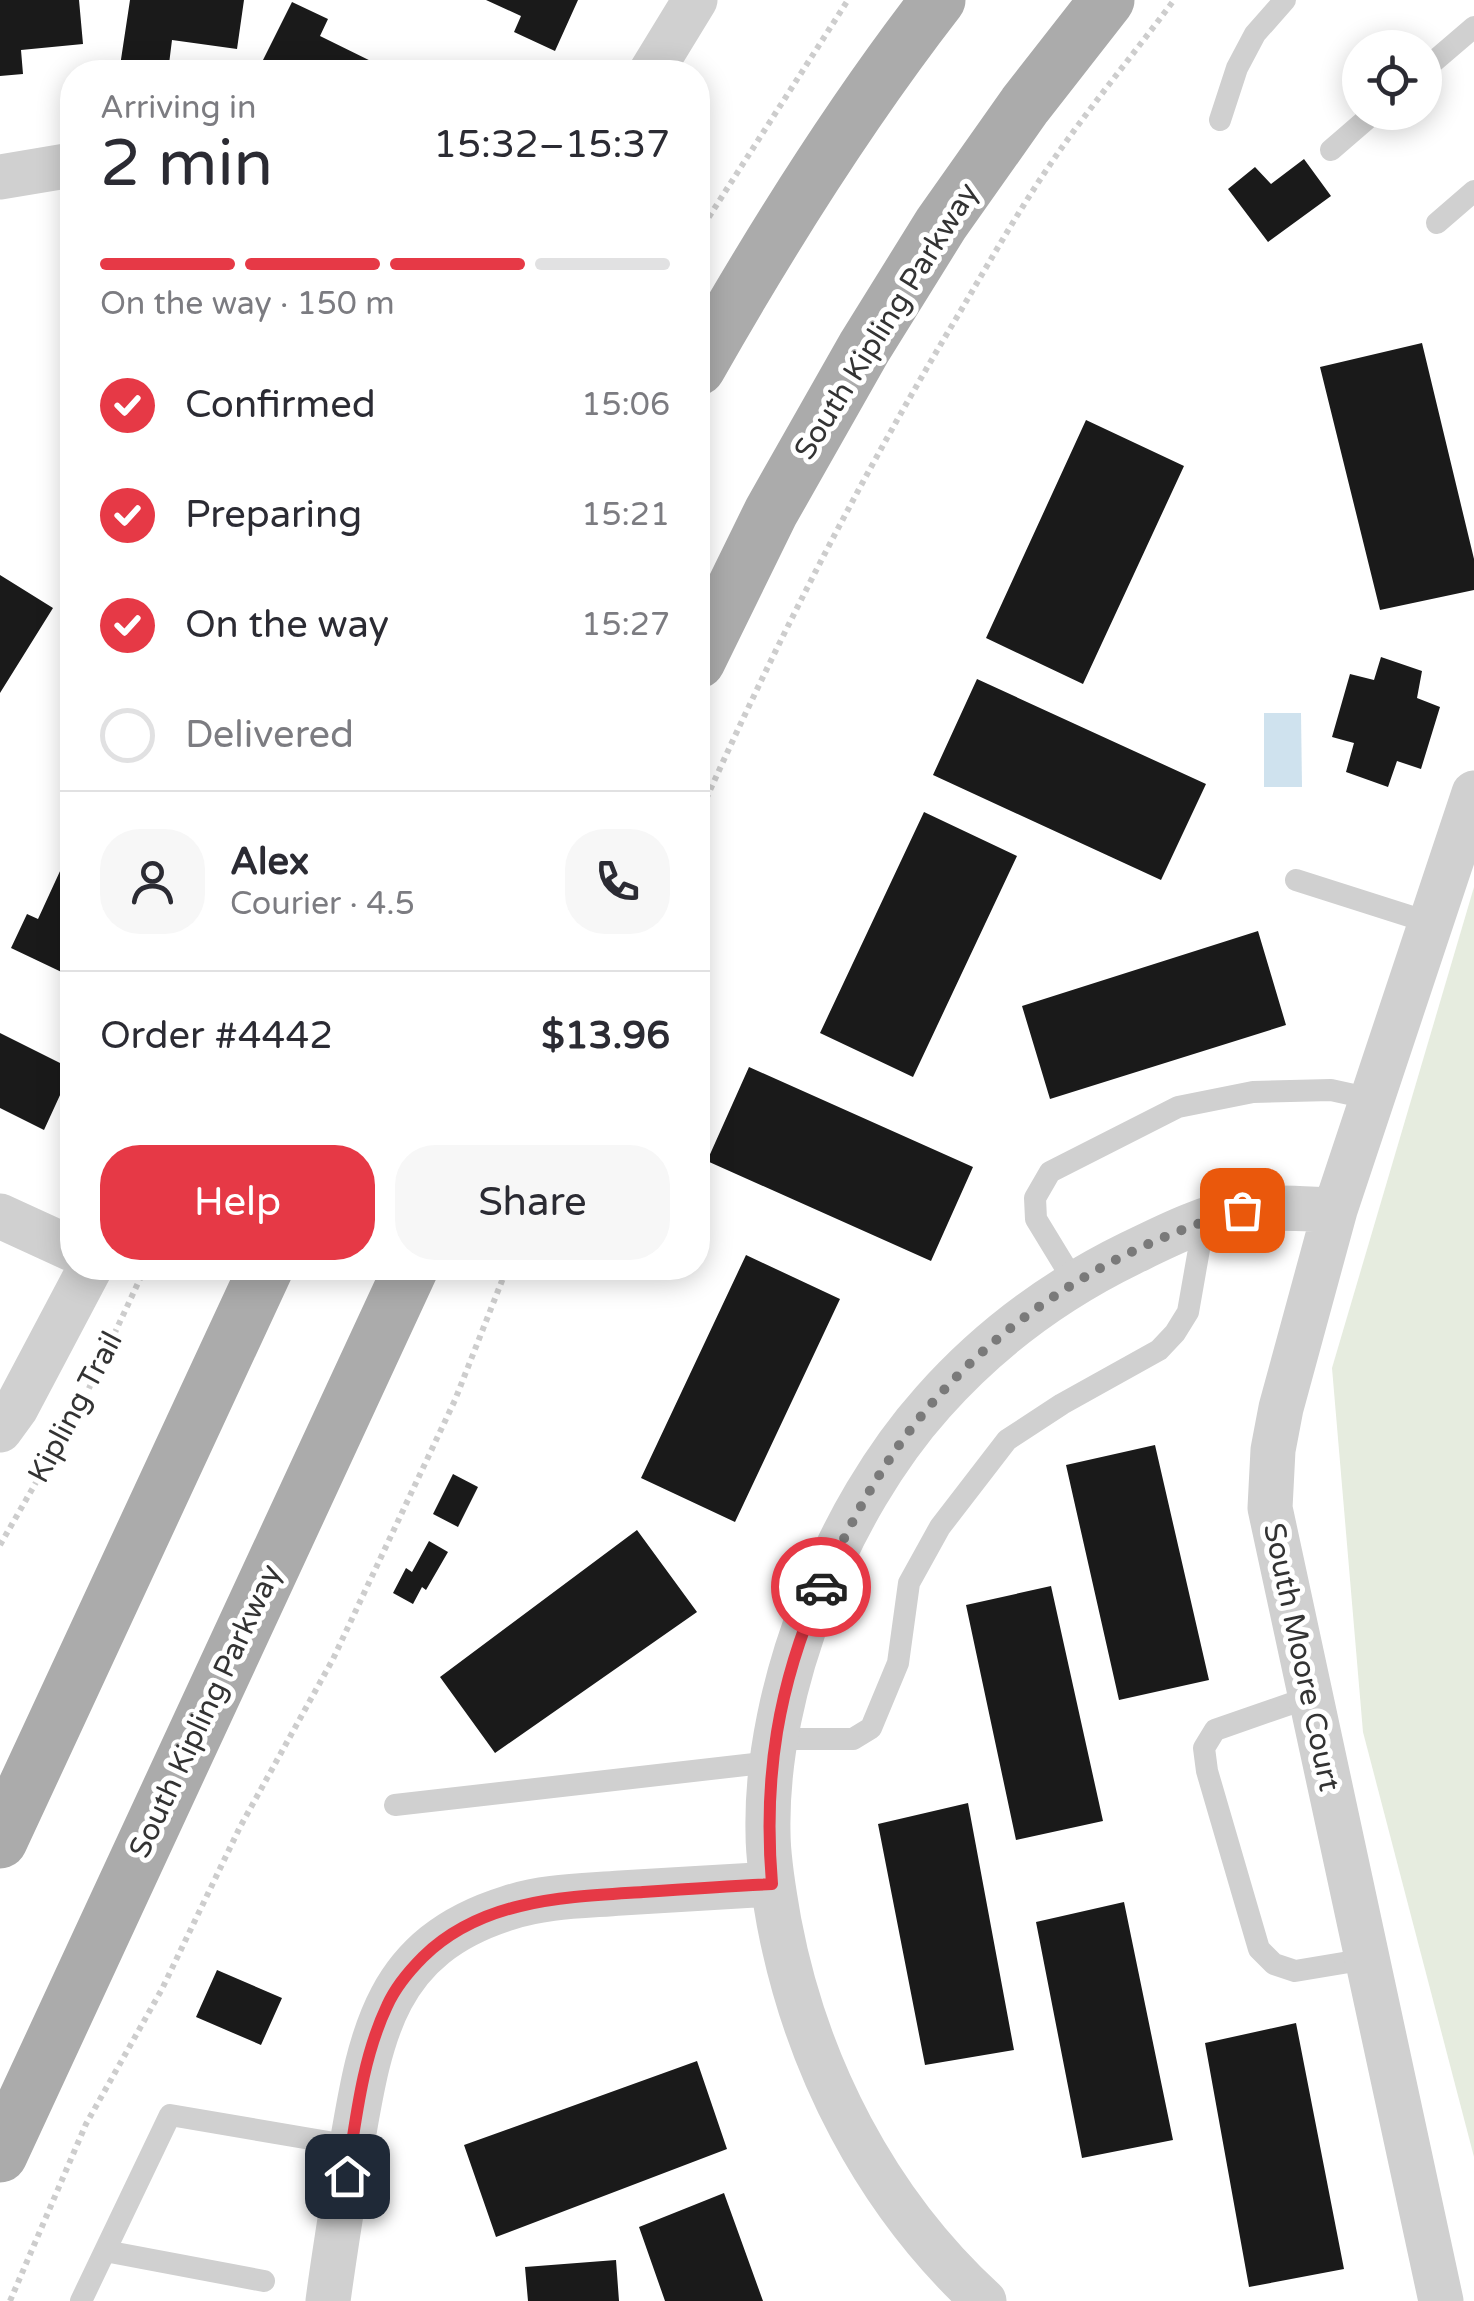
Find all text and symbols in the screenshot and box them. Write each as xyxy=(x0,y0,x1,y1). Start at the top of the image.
map controls xyxy=(1342,30,1442,130)
button: locate xyxy=(1342,30,1442,130)
text: Arriving in xyxy=(100,89,257,127)
text: 15:32–15:37 xyxy=(433,122,670,168)
text: 2 min xyxy=(100,125,273,204)
street label: South Kipling Parkway xyxy=(786,176,987,466)
text: On the way · 150 m xyxy=(100,285,395,323)
icon: check xyxy=(100,378,155,433)
text: Confirmed xyxy=(185,382,376,428)
text: 15:06 xyxy=(581,386,670,424)
icon: check xyxy=(100,488,155,543)
text: Preparing xyxy=(185,492,362,538)
text: 15:21 xyxy=(581,496,670,534)
icon: check xyxy=(100,598,155,653)
text: On the way xyxy=(185,602,389,648)
text: 15:27 xyxy=(581,606,670,644)
text: Delivered xyxy=(185,712,354,758)
button: person xyxy=(100,829,205,934)
button: phone xyxy=(565,829,670,934)
text: Alex xyxy=(230,839,309,885)
text: Courier · 4.5 xyxy=(230,885,415,923)
text: Order #4442 xyxy=(100,1013,333,1059)
text: $13.96 xyxy=(541,1013,670,1059)
button: Help xyxy=(100,1145,375,1260)
button: Share xyxy=(395,1145,670,1260)
pin xyxy=(1200,1168,1285,1253)
icon: bag xyxy=(1215,1183,1270,1238)
street label: Kipling Trail xyxy=(20,1325,131,1489)
street label: South Moore Court xyxy=(1255,1520,1348,1795)
courier xyxy=(771,1537,871,1637)
street label: South Kipling Parkway xyxy=(121,1559,290,1864)
icon: car xyxy=(794,1560,849,1615)
pin xyxy=(305,2134,390,2219)
icon: home xyxy=(320,2149,375,2204)

